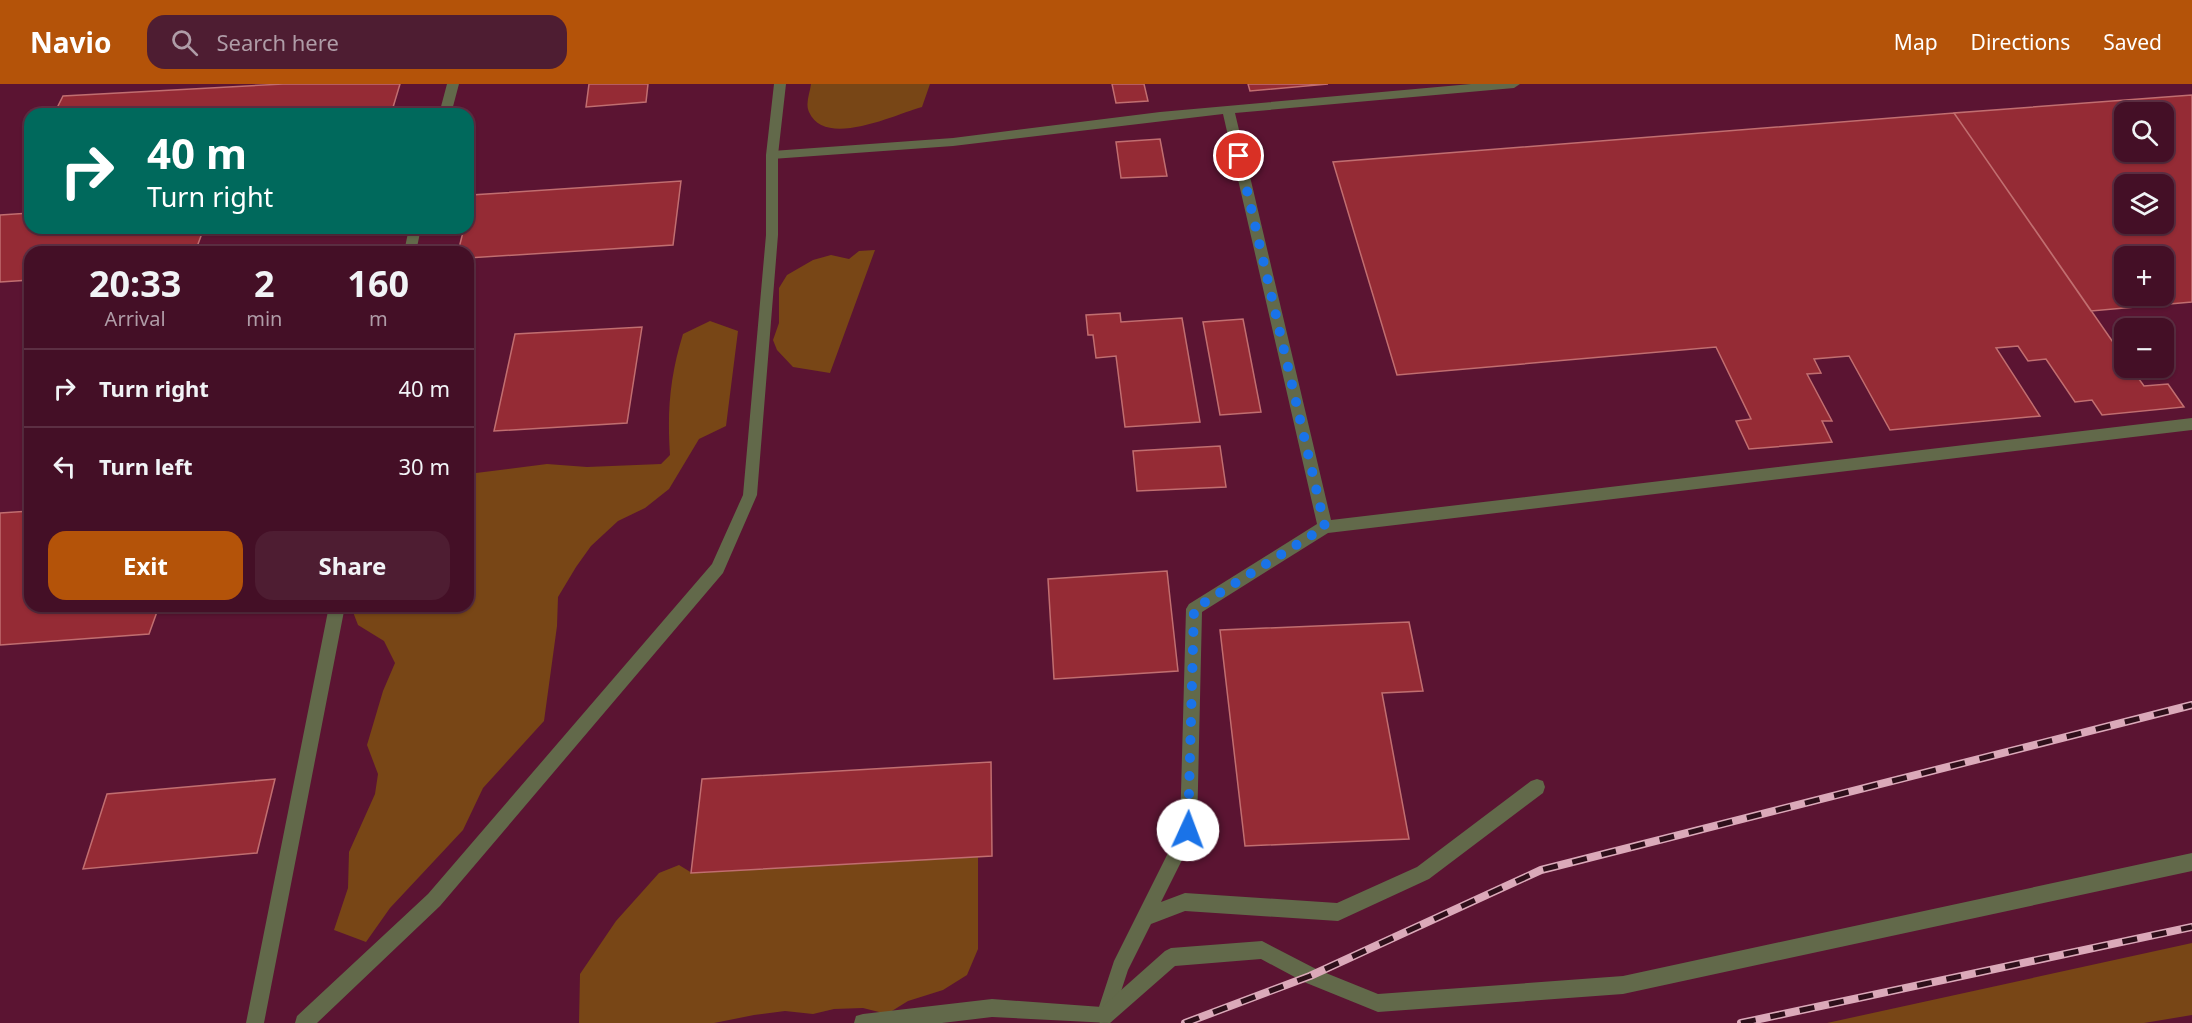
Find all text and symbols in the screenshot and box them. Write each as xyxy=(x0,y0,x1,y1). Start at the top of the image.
search box xyxy=(147,15,567,69)
text: Navio xyxy=(30,23,111,61)
icon: search xyxy=(168,26,201,59)
text: Search here xyxy=(216,27,339,57)
text: Map xyxy=(1894,28,1938,56)
text: Directions xyxy=(1971,28,2070,56)
text: Saved xyxy=(2103,28,2162,56)
map controls xyxy=(2114,102,2174,378)
button: search xyxy=(2114,102,2174,162)
text: 40 m xyxy=(147,124,247,181)
pin xyxy=(1213,130,1264,181)
icon: right xyxy=(48,132,126,210)
icon: arrive xyxy=(1222,139,1255,172)
button: layers xyxy=(2114,174,2174,234)
text: Turn right xyxy=(147,178,273,215)
button: + xyxy=(2114,246,2174,306)
text: 20:33 xyxy=(89,259,181,308)
text: 2 xyxy=(254,259,275,308)
text: 160 xyxy=(347,259,409,308)
text: Arrival xyxy=(105,305,166,332)
text: min xyxy=(246,305,282,332)
text: m xyxy=(369,305,388,332)
button: − xyxy=(2114,318,2174,378)
icon: right xyxy=(48,372,81,405)
text: Turn right xyxy=(99,373,209,403)
text: 40 m xyxy=(399,373,450,403)
icon: left xyxy=(48,450,81,483)
text: Turn left xyxy=(99,451,193,481)
text: 30 m xyxy=(399,451,450,481)
button: Exit xyxy=(48,531,243,600)
button: Share xyxy=(255,531,450,600)
position arrow xyxy=(1156,798,1220,862)

